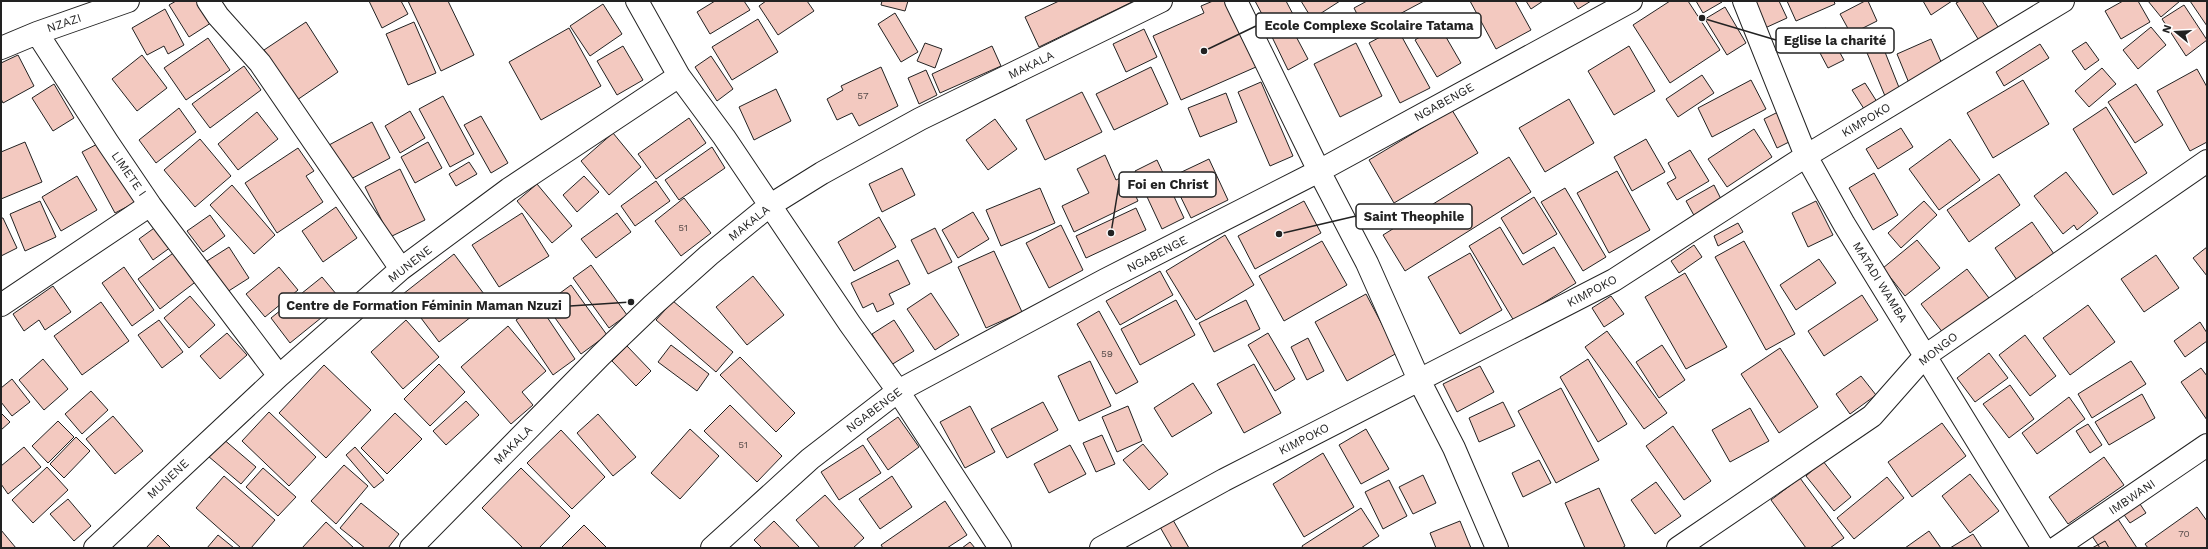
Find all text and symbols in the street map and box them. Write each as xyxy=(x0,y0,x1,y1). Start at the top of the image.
street label: NZAZI xyxy=(45,11,83,35)
north arrow xyxy=(2156,12,2196,52)
callout: Ecole Complexe Scolaire Tatama xyxy=(1256,13,1481,38)
text: Ecole Complexe Scolaire Tatama xyxy=(1264,18,1474,33)
text: N xyxy=(2160,23,2174,35)
callout: Eglise la charité xyxy=(1776,28,1894,53)
text: Eglise la charité xyxy=(1784,33,1887,48)
street label: MAKALA xyxy=(1006,48,1056,82)
street label: NGABENGE xyxy=(1412,80,1477,124)
house number: 57 xyxy=(857,90,869,101)
street label: KIMPOKO xyxy=(1839,100,1893,140)
street label: LIMETE I xyxy=(109,149,149,199)
callout: Foi en Christ xyxy=(1119,172,1216,197)
text: Foi en Christ xyxy=(1128,177,1209,192)
street label: MAKALA xyxy=(726,202,773,244)
callout: Saint Theophile xyxy=(1356,204,1472,229)
text: Saint Theophile xyxy=(1364,209,1465,224)
house number: 51 xyxy=(678,222,688,233)
street label: NGABENGE xyxy=(1124,233,1190,275)
street label: MATADI WAMBA xyxy=(1850,239,1910,325)
street label: MUNENE xyxy=(385,242,435,285)
street label: KIMPOKO xyxy=(1565,272,1619,310)
callout: Centre de Formation Féminin Maman Nzuzi xyxy=(279,293,570,318)
text: Centre de Formation Féminin Maman Nzuzi xyxy=(286,298,562,313)
street label: MONGO xyxy=(1916,329,1960,369)
house number: 59 xyxy=(1101,348,1113,359)
street label: NGABENGE xyxy=(843,384,905,435)
street label: KIMPOKO xyxy=(1277,420,1331,458)
street label: MAKALA xyxy=(491,423,535,467)
house number: 51 xyxy=(738,439,748,450)
street label: MUNENE xyxy=(144,456,192,502)
street label: IMBWANI xyxy=(2106,476,2158,518)
house number: 70 xyxy=(2178,528,2190,539)

